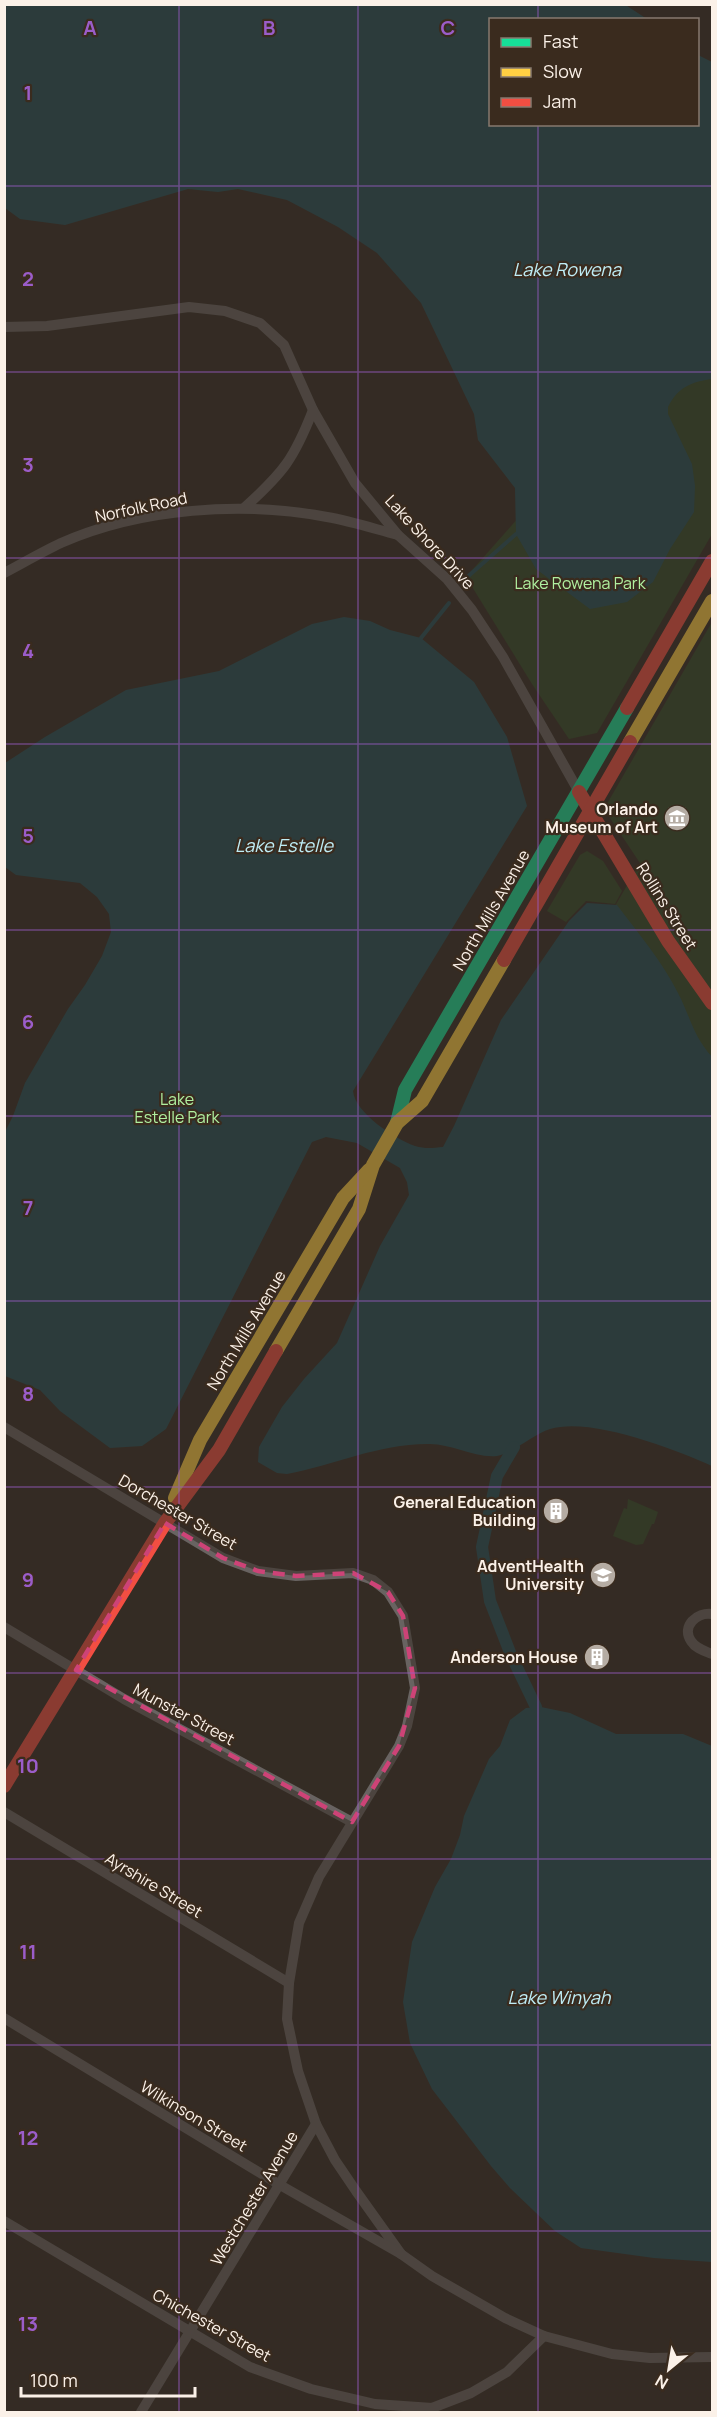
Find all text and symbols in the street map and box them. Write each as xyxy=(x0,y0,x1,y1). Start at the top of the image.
text: A xyxy=(83,14,97,41)
text: B xyxy=(263,14,276,41)
text: C xyxy=(441,14,455,41)
legend xyxy=(489,18,699,126)
text: Fast xyxy=(543,29,578,53)
text: Slow xyxy=(543,59,583,83)
text: 1 xyxy=(24,79,32,106)
text: Jam xyxy=(543,89,577,113)
water label: Lake Rowena xyxy=(513,257,622,281)
text: 2 xyxy=(22,265,34,292)
text: 3 xyxy=(22,451,34,478)
street label: Norfolk Road xyxy=(93,486,189,528)
street label: Lake Shore Drive xyxy=(380,490,480,594)
park label: Lake Rowena Park xyxy=(514,572,647,594)
text: 4 xyxy=(22,637,34,664)
place label: Orlando Museum of Art xyxy=(545,798,658,838)
museum icon: Orlando Museum of Art xyxy=(662,803,692,833)
text: 5 xyxy=(22,822,34,849)
water label: Lake Estelle xyxy=(235,833,335,857)
street label: North Mills Avenue xyxy=(447,845,535,975)
street label: Rollins Street xyxy=(631,858,703,954)
text: 6 xyxy=(22,1008,34,1035)
park label: Lake Estelle Park xyxy=(135,1088,220,1128)
text: 7 xyxy=(23,1194,33,1221)
street label: North Mills Avenue xyxy=(201,1266,291,1394)
text: 8 xyxy=(22,1380,34,1407)
street label: Dorchester Street xyxy=(115,1469,241,1555)
place label: General Education Building xyxy=(393,1491,536,1531)
building icon: General Education Building xyxy=(541,1496,571,1526)
place label: AdventHealth University xyxy=(477,1555,584,1595)
school or university icon: AdventHealth University xyxy=(588,1560,618,1590)
text: 9 xyxy=(22,1566,34,1593)
building icon: Anderson House xyxy=(582,1642,612,1672)
place label: Anderson House xyxy=(450,1646,578,1668)
street label: Munster Street xyxy=(129,1678,239,1750)
text: 10 xyxy=(17,1752,39,1779)
street label: Ayrshire Street xyxy=(101,1847,207,1923)
text: 11 xyxy=(19,1938,37,1965)
water label: Lake Winyah xyxy=(508,1985,612,2009)
street label: Wilkinson Street xyxy=(137,2075,251,2157)
text: 12 xyxy=(18,2124,38,2151)
street label: Westchester Avenue xyxy=(205,2127,303,2269)
street label: Chichester Street xyxy=(149,2283,275,2367)
text: 13 xyxy=(18,2310,38,2337)
north arrow xyxy=(639,2339,699,2399)
scale bar xyxy=(21,2360,195,2398)
text: 100 m xyxy=(30,2368,78,2392)
text: N xyxy=(651,2370,672,2394)

